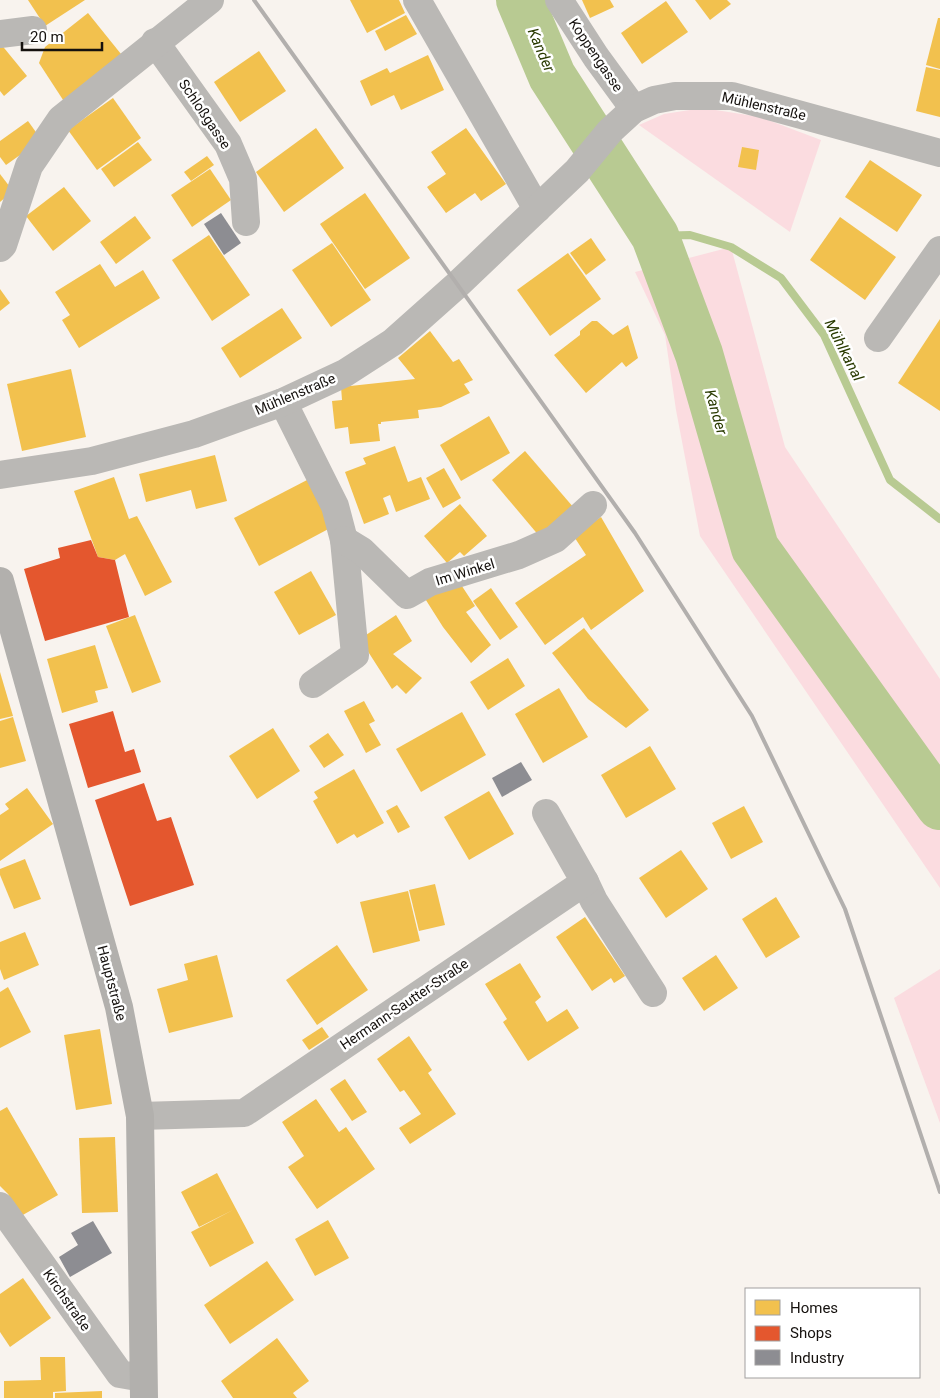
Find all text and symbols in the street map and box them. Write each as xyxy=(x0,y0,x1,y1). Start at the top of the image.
street label: Koppengasse xyxy=(566,15,626,95)
scale bar xyxy=(22,20,102,52)
water label: Kander xyxy=(524,25,559,76)
text: 20 m xyxy=(30,28,64,46)
street label: Schloßgasse xyxy=(176,76,234,152)
street label: Mühlenstraße xyxy=(720,89,808,123)
water label: Mühlkanal xyxy=(821,316,867,384)
street label: Mühlenstraße xyxy=(252,370,338,418)
water label: Kander xyxy=(701,387,731,438)
street label: Im Winkel xyxy=(434,555,496,589)
street label: Hauptstraße xyxy=(94,944,130,1022)
street label: Hermann-Sautter-Straße xyxy=(337,955,471,1053)
street label: Kirchstraße xyxy=(40,1266,94,1334)
legend xyxy=(745,1288,920,1378)
text: Homes xyxy=(790,1299,838,1317)
text: Shops xyxy=(790,1324,832,1342)
text: Industry xyxy=(790,1349,844,1367)

